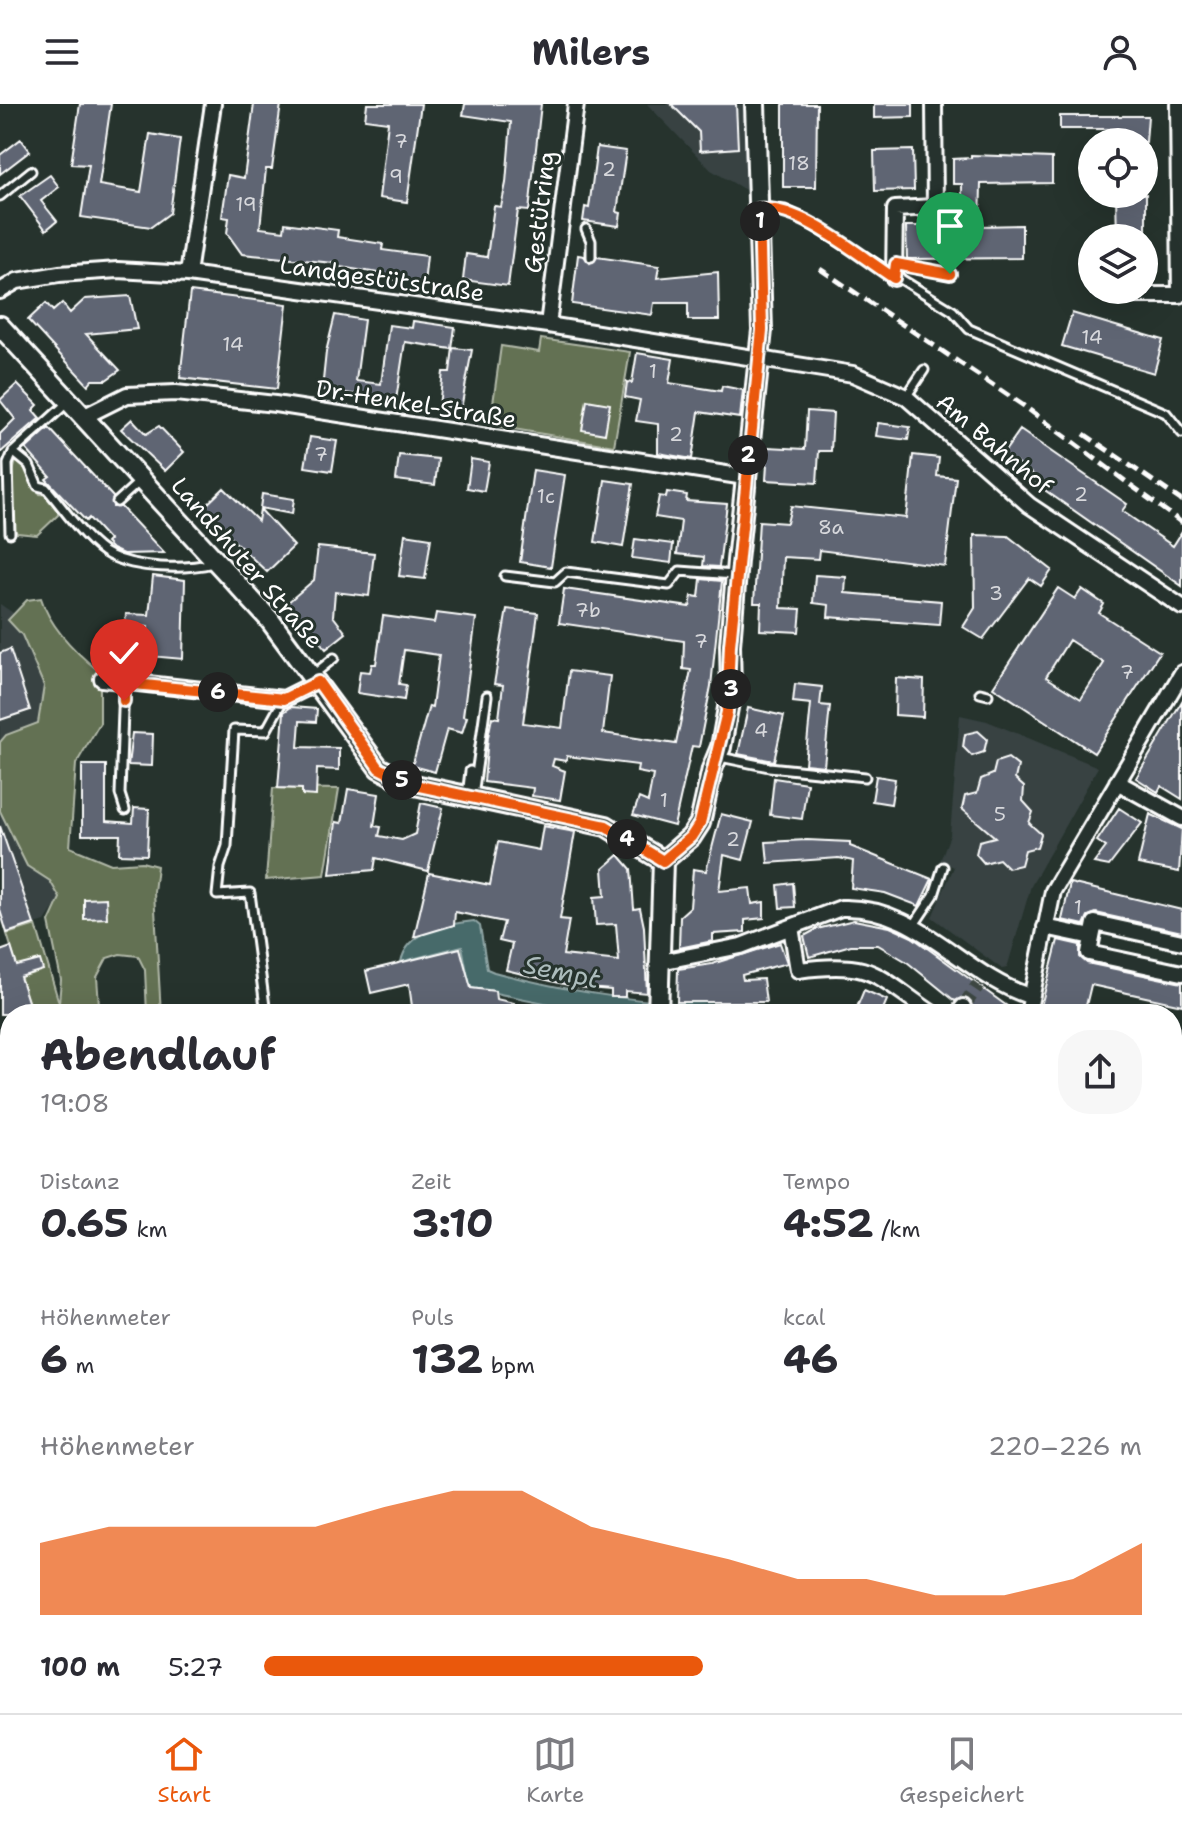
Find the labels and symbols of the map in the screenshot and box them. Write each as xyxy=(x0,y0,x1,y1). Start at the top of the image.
house number: 7 xyxy=(394,128,408,154)
street label: Gestütring xyxy=(517,149,563,275)
house number: 18 xyxy=(788,150,810,176)
house number: 2 xyxy=(602,156,616,182)
house number: 9 xyxy=(389,163,403,189)
house number: 19 xyxy=(235,191,257,217)
pin xyxy=(916,192,984,274)
pin: 1 xyxy=(740,201,780,241)
street label: Landgestütstraße xyxy=(278,249,486,309)
house number: 14 xyxy=(1081,324,1103,350)
house number: 14 xyxy=(222,331,244,357)
house number: 1 xyxy=(649,358,657,384)
street label: Dr.-Henkel-Straße xyxy=(313,372,519,436)
street label: Am Bahnhof xyxy=(929,386,1060,503)
house number: 2 xyxy=(669,421,683,447)
pin: 2 xyxy=(728,435,768,475)
house number: 7 xyxy=(314,441,328,467)
street label: Landshuter Straße xyxy=(164,471,330,655)
house number: 2 xyxy=(1074,481,1088,507)
house number: 1c xyxy=(537,483,555,509)
house number: 8a xyxy=(818,514,844,540)
house number: 3 xyxy=(989,580,1003,606)
house number: 7b xyxy=(575,597,601,623)
pin xyxy=(90,619,158,701)
house number: 7 xyxy=(694,628,708,654)
house number: 7 xyxy=(1120,659,1134,685)
pin: 3 xyxy=(711,669,751,709)
pin: 6 xyxy=(198,672,238,712)
house number: 4 xyxy=(754,717,768,743)
pin: 5 xyxy=(382,760,422,800)
house number: 1 xyxy=(660,787,668,813)
house number: 5 xyxy=(994,801,1006,827)
pin: 4 xyxy=(607,819,647,859)
house number: 2 xyxy=(726,826,740,852)
house number: 1 xyxy=(1074,894,1082,920)
water label: Sempt xyxy=(521,946,604,996)

